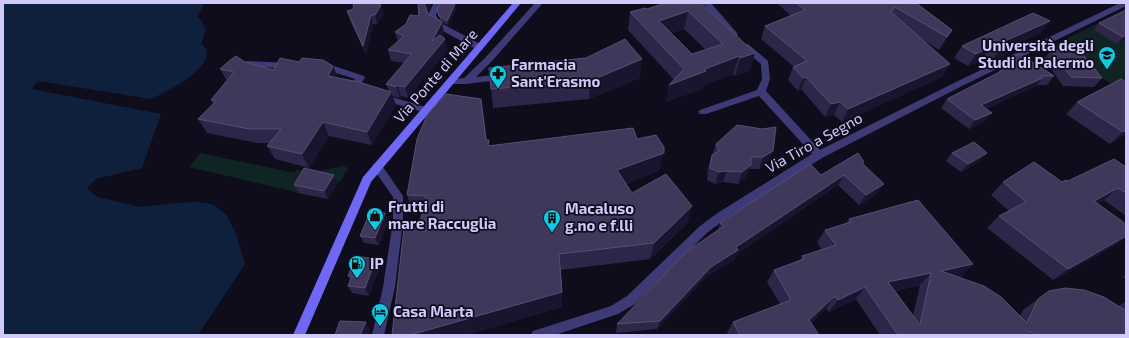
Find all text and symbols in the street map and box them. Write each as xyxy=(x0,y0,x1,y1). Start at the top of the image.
street label: Via Ponte di Mare xyxy=(390,25,481,126)
place label: Università degli Studi di Palermo xyxy=(978,36,1094,71)
school or university icon: Università degli Studi di Palermo xyxy=(1097,45,1117,70)
place label: Farmacia Sant'Erasmo xyxy=(511,55,600,90)
pharmacy icon: Farmacia Sant'Erasmo xyxy=(488,64,508,89)
street label: Via Tiro a Segno xyxy=(762,108,865,176)
place label: Frutti di mare Raccuglia xyxy=(388,197,496,232)
place label: Macaluso g.no e f.lli xyxy=(565,199,634,234)
shop icon: Frutti di mare Raccuglia xyxy=(365,206,385,231)
building icon: Macaluso g.no e f.lli xyxy=(542,208,562,233)
fuel station icon: IP xyxy=(347,254,367,279)
place label: IP xyxy=(370,254,384,272)
hotel icon: Casa Marta xyxy=(370,302,390,327)
place label: Casa Marta xyxy=(393,302,474,320)

